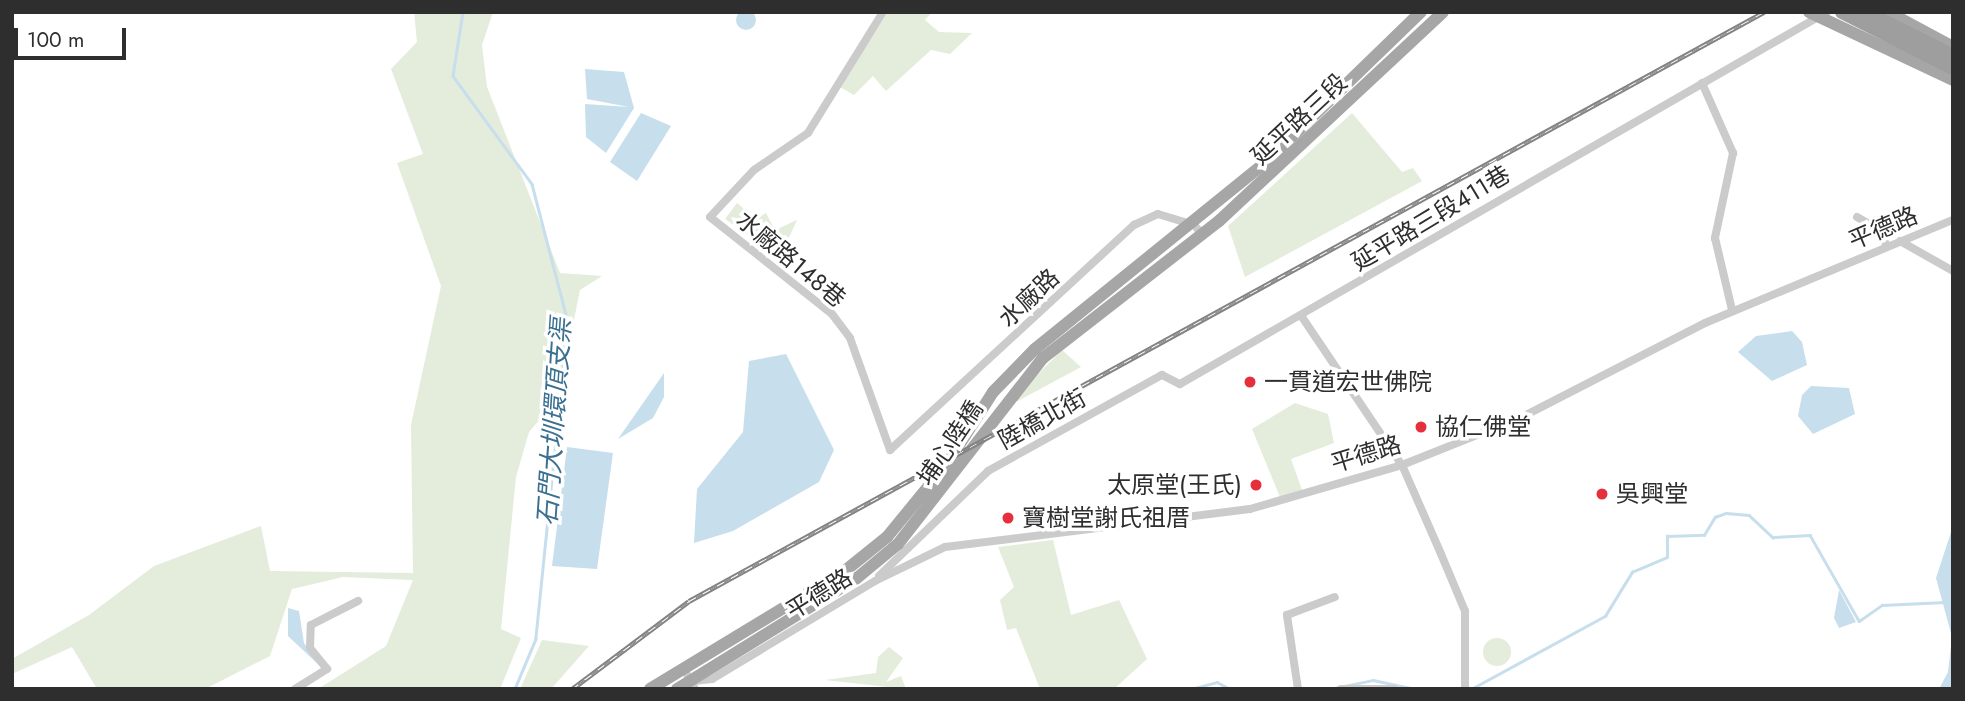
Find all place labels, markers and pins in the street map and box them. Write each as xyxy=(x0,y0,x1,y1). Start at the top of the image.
place label: 一貫道宏世佛院 xyxy=(1264,368,1432,396)
marker: 一貫道宏世佛院 xyxy=(1242,374,1258,390)
place label: 協仁佛堂 xyxy=(1435,413,1531,441)
marker: 協仁佛堂 xyxy=(1413,419,1429,435)
place label: 太原堂(王氏) xyxy=(1107,471,1242,499)
marker: 太原堂(王氏) xyxy=(1248,477,1264,493)
place label: 吳興堂 xyxy=(1616,480,1688,508)
marker: 吳興堂 xyxy=(1594,486,1610,502)
place label: 寶樹堂謝氏祖厝 xyxy=(1022,504,1190,532)
marker: 寶樹堂謝氏祖厝 xyxy=(1000,510,1016,526)

